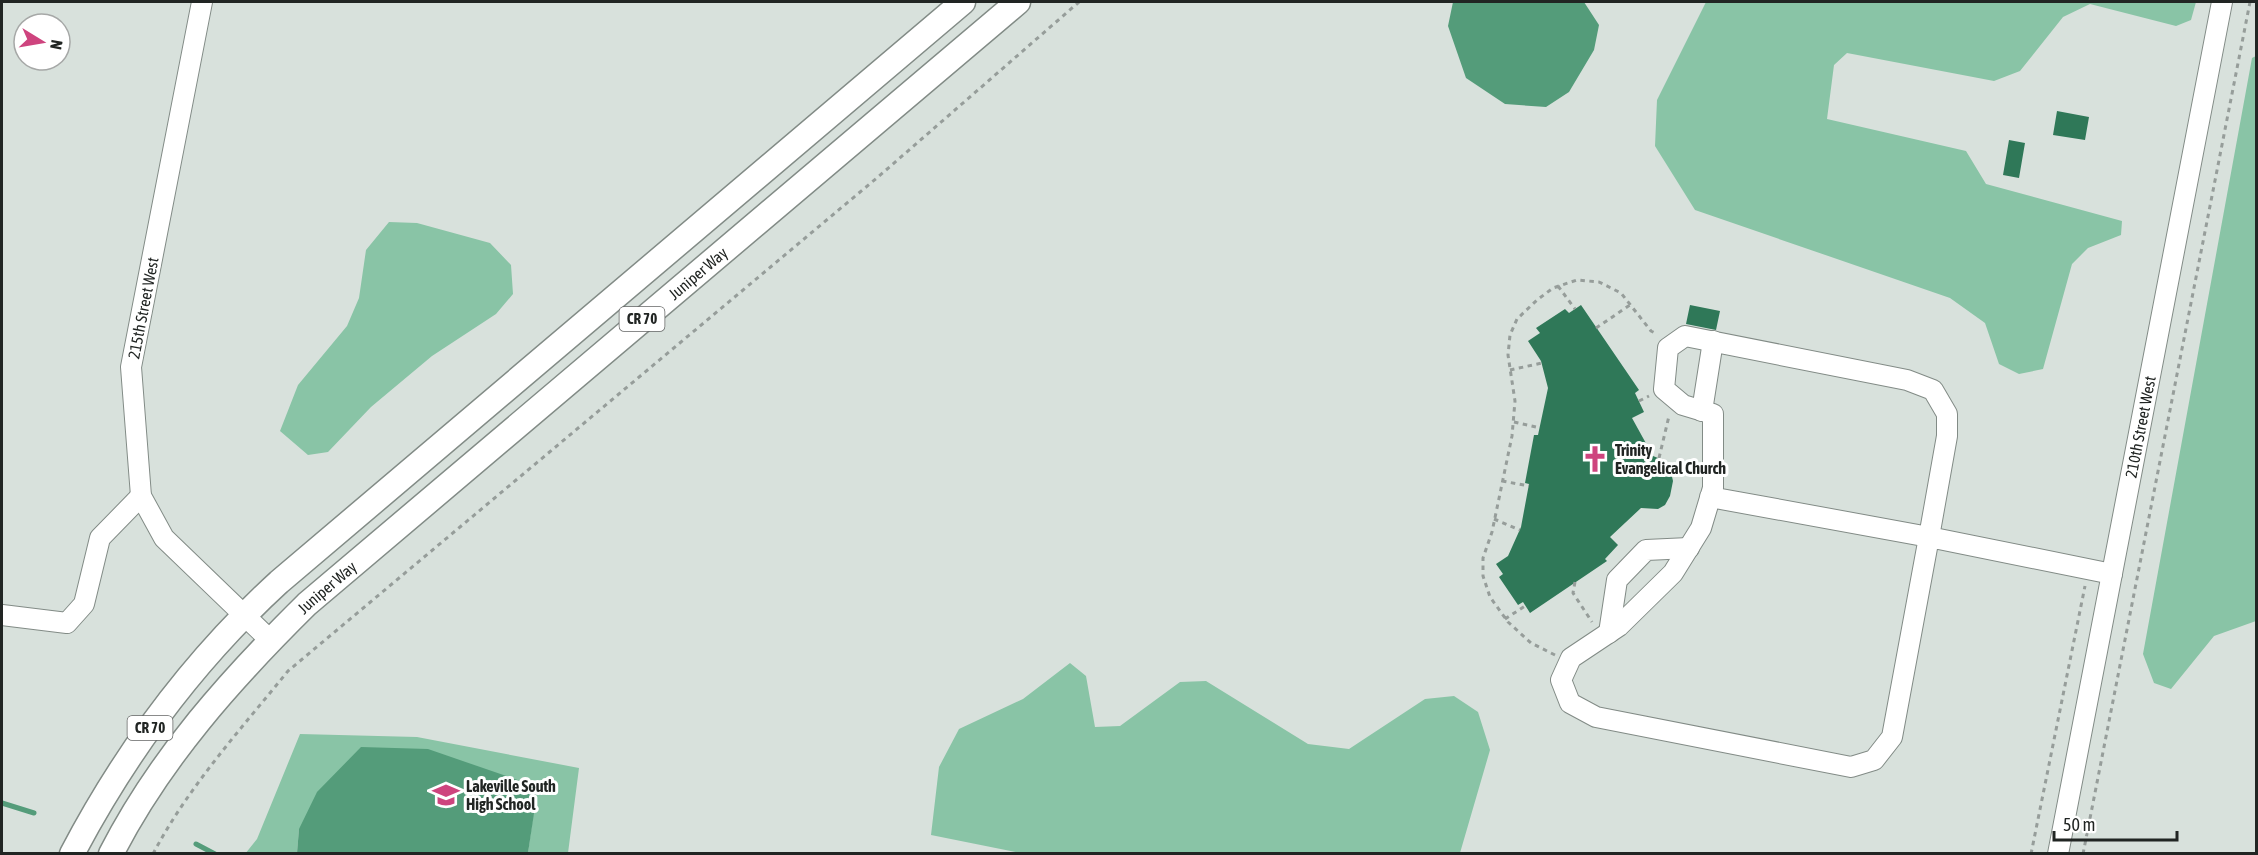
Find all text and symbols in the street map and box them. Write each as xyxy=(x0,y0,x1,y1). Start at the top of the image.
north arrow xyxy=(12,12,72,72)
text: N xyxy=(47,39,66,51)
street label: Juniper Way xyxy=(665,243,732,303)
street label: 215th Street West xyxy=(124,255,162,360)
road number: CR 70 xyxy=(620,307,664,331)
street label: 210th Street West xyxy=(2122,374,2159,479)
place label: Trinity Evangelical Church xyxy=(1615,441,1726,477)
church icon: Trinity Evangelical Church xyxy=(1580,444,1610,474)
street label: Juniper Way xyxy=(294,557,361,617)
road number: CR 70 xyxy=(128,716,172,740)
place label: Lakeville South High School xyxy=(466,777,556,813)
school or university icon: Lakeville South High School xyxy=(431,780,461,810)
scale bar xyxy=(2054,804,2177,842)
text: 50 m xyxy=(2063,814,2095,835)

